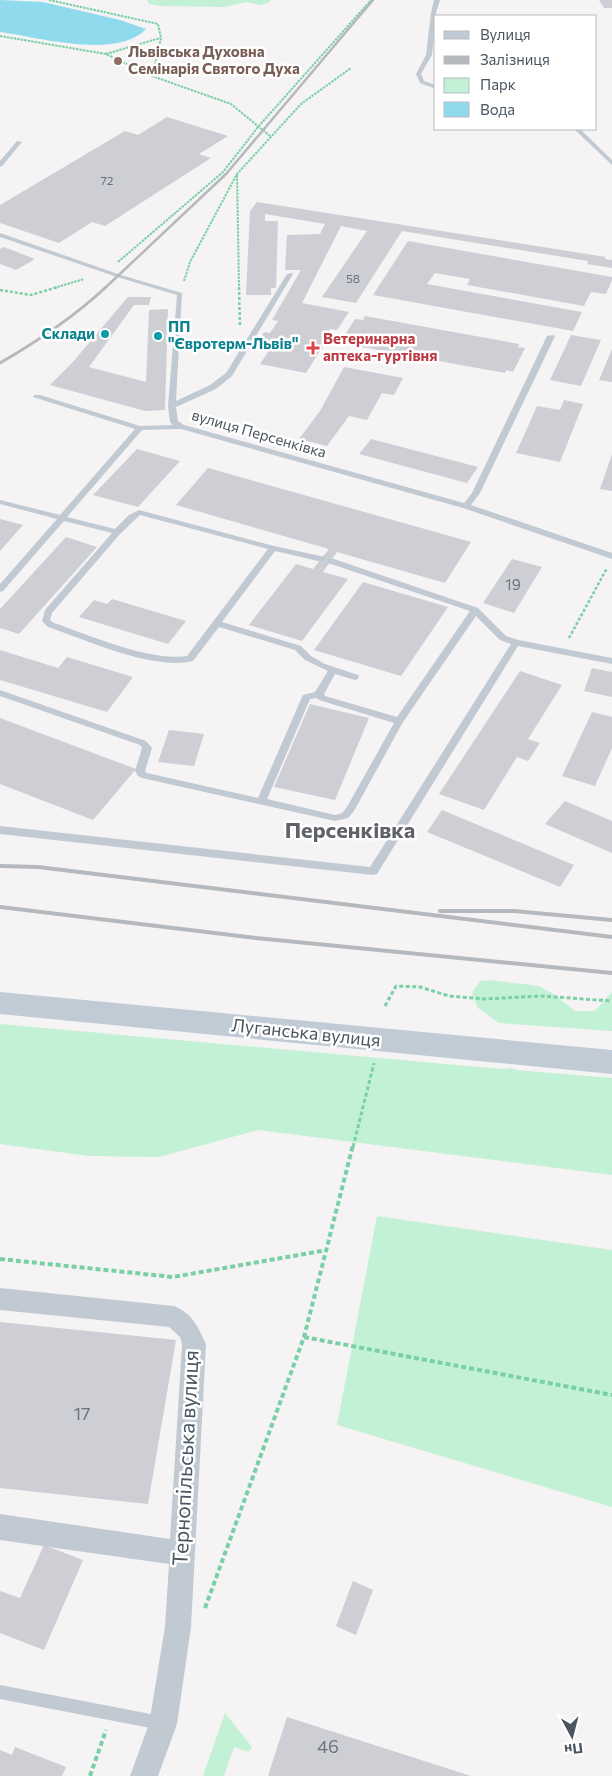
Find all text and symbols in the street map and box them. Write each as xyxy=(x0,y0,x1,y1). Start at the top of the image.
legend xyxy=(434,15,597,130)
text: Вулиця xyxy=(480,25,531,43)
place label: Львівська Духовна Семінарія Святого Духа xyxy=(128,42,300,77)
text: Залізниця xyxy=(480,50,550,68)
marker: Львівська Духовна Семінарія Святого Духа xyxy=(112,55,124,67)
text: Парк xyxy=(480,75,516,93)
text: Вода xyxy=(480,100,515,118)
house number: 72 xyxy=(101,173,114,187)
house number: 58 xyxy=(346,271,360,285)
place label: ПП "Євротерм-Львів" xyxy=(168,317,298,352)
place label: Склади xyxy=(41,324,95,342)
marker: Склади xyxy=(99,328,111,340)
place label: Ветеринарна аптека-гуртівня xyxy=(323,329,438,364)
marker: ПП "Євротерм-Львів" xyxy=(152,330,164,342)
marker: Ветеринарна аптека-гуртівня xyxy=(307,342,319,354)
street label: вулиця Персенківка xyxy=(190,405,329,461)
house number: 19 xyxy=(505,575,521,593)
district label: Персенківка xyxy=(285,816,415,843)
street label: Луганська вулиця xyxy=(230,1013,382,1051)
street label: Тернопільська вулиця xyxy=(166,1349,203,1566)
house number: 17 xyxy=(73,1402,91,1424)
north arrow xyxy=(547,1711,597,1761)
house number: 46 xyxy=(317,1735,339,1757)
text: Пн xyxy=(563,1740,584,1759)

